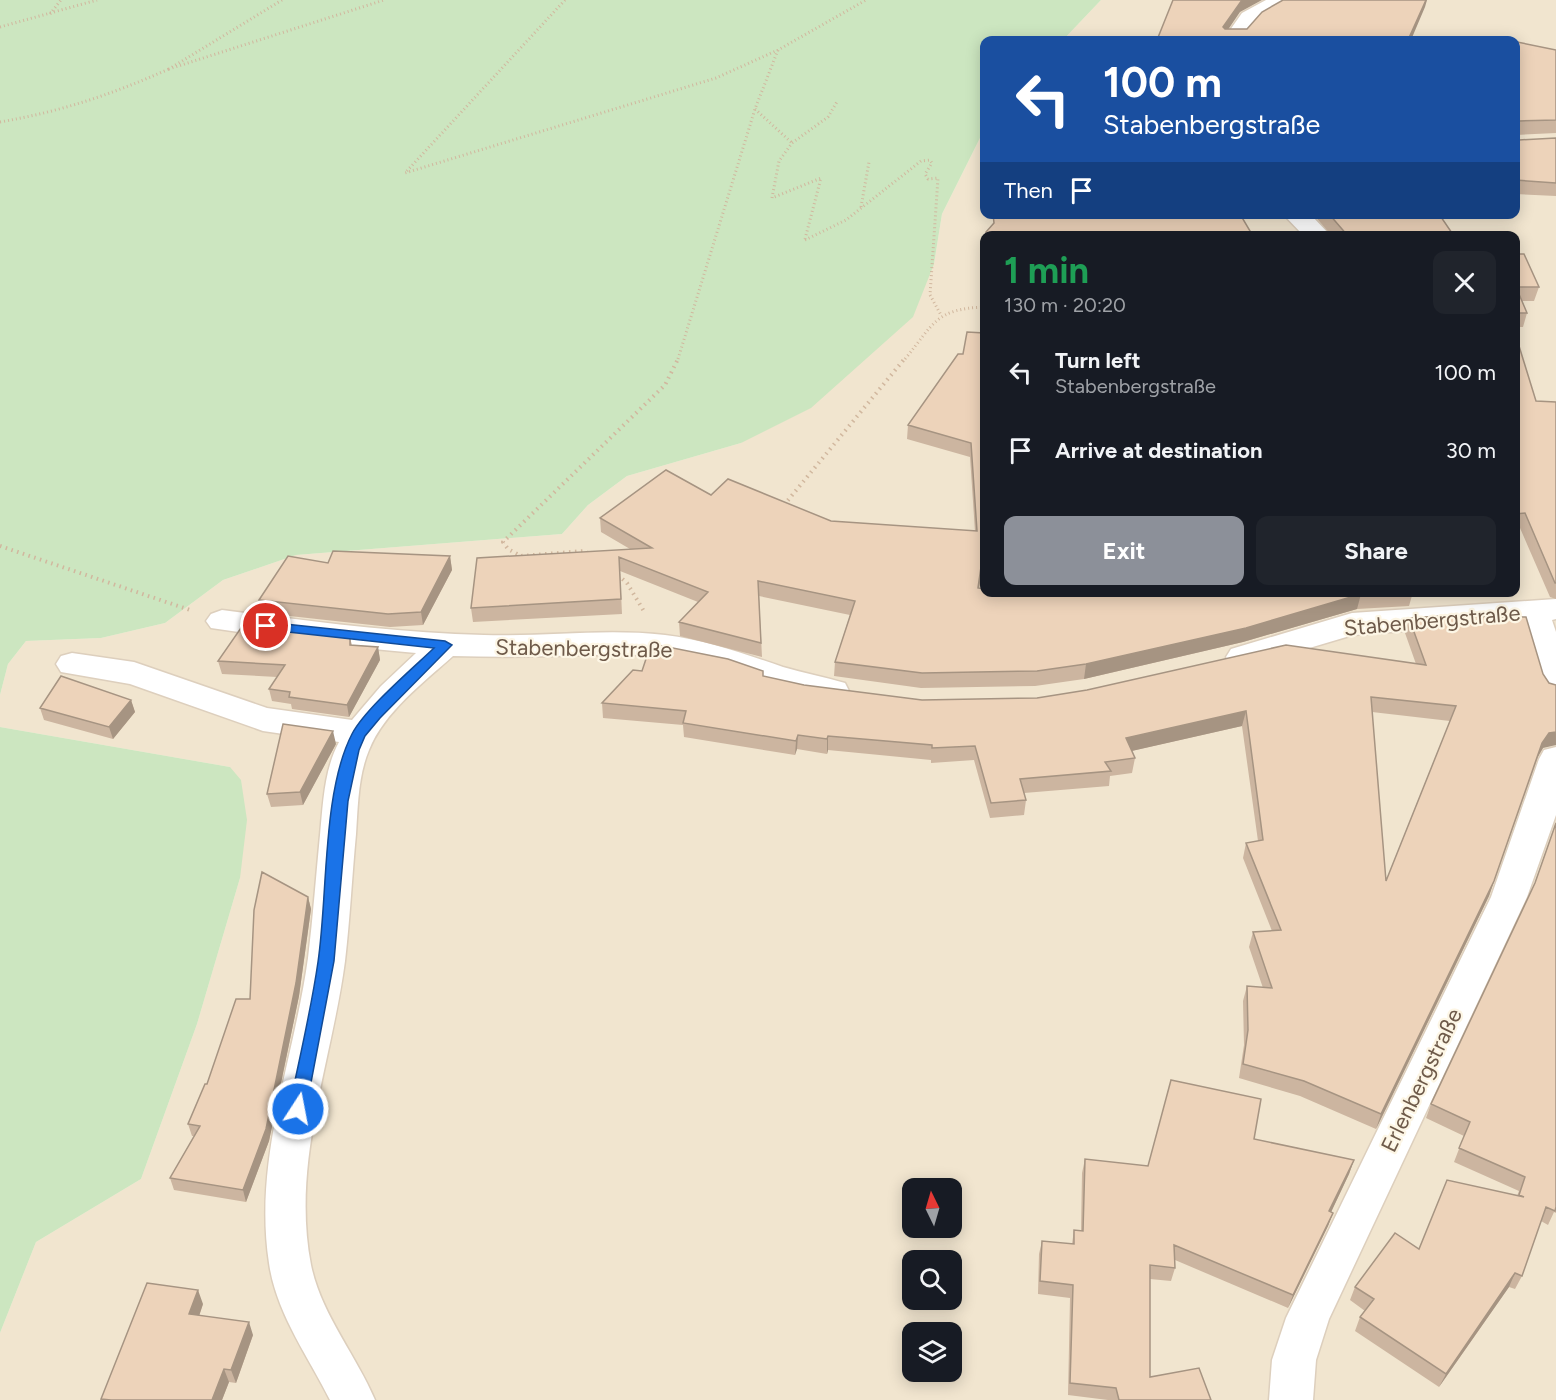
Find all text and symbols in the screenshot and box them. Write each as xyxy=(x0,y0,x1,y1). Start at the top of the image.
text: 100 m xyxy=(1103,57,1222,108)
icon: left xyxy=(1004,60,1082,138)
text: Stabenbergstraße xyxy=(1103,108,1320,141)
icon: arrive xyxy=(1065,174,1098,207)
text: Then xyxy=(1004,177,1053,204)
text: 1 min xyxy=(1004,249,1089,292)
button: close xyxy=(1433,251,1496,314)
text: 130 m · 20:20 xyxy=(1004,293,1126,317)
text: Turn left xyxy=(1055,347,1141,374)
icon: left xyxy=(1004,356,1037,389)
text: 100 m xyxy=(1435,359,1496,386)
text: Stabenbergstraße xyxy=(1055,374,1216,398)
icon: arrive xyxy=(1004,434,1037,467)
text: Arrive at destination xyxy=(1055,437,1263,464)
text: 30 m xyxy=(1446,437,1496,464)
button: Exit xyxy=(1004,516,1244,585)
button: Share xyxy=(1256,516,1496,585)
street label: Stabenbergstraße xyxy=(1343,599,1521,642)
pin xyxy=(240,600,291,651)
icon: arrive xyxy=(249,609,282,642)
street label: Stabenbergstraße xyxy=(495,633,673,664)
street label: Erlenbergstraße xyxy=(1375,1004,1468,1156)
position arrow xyxy=(266,1077,330,1141)
north arrow xyxy=(902,1178,962,1238)
map controls xyxy=(902,1178,962,1382)
button: search xyxy=(902,1250,962,1310)
button: layers xyxy=(902,1322,962,1382)

